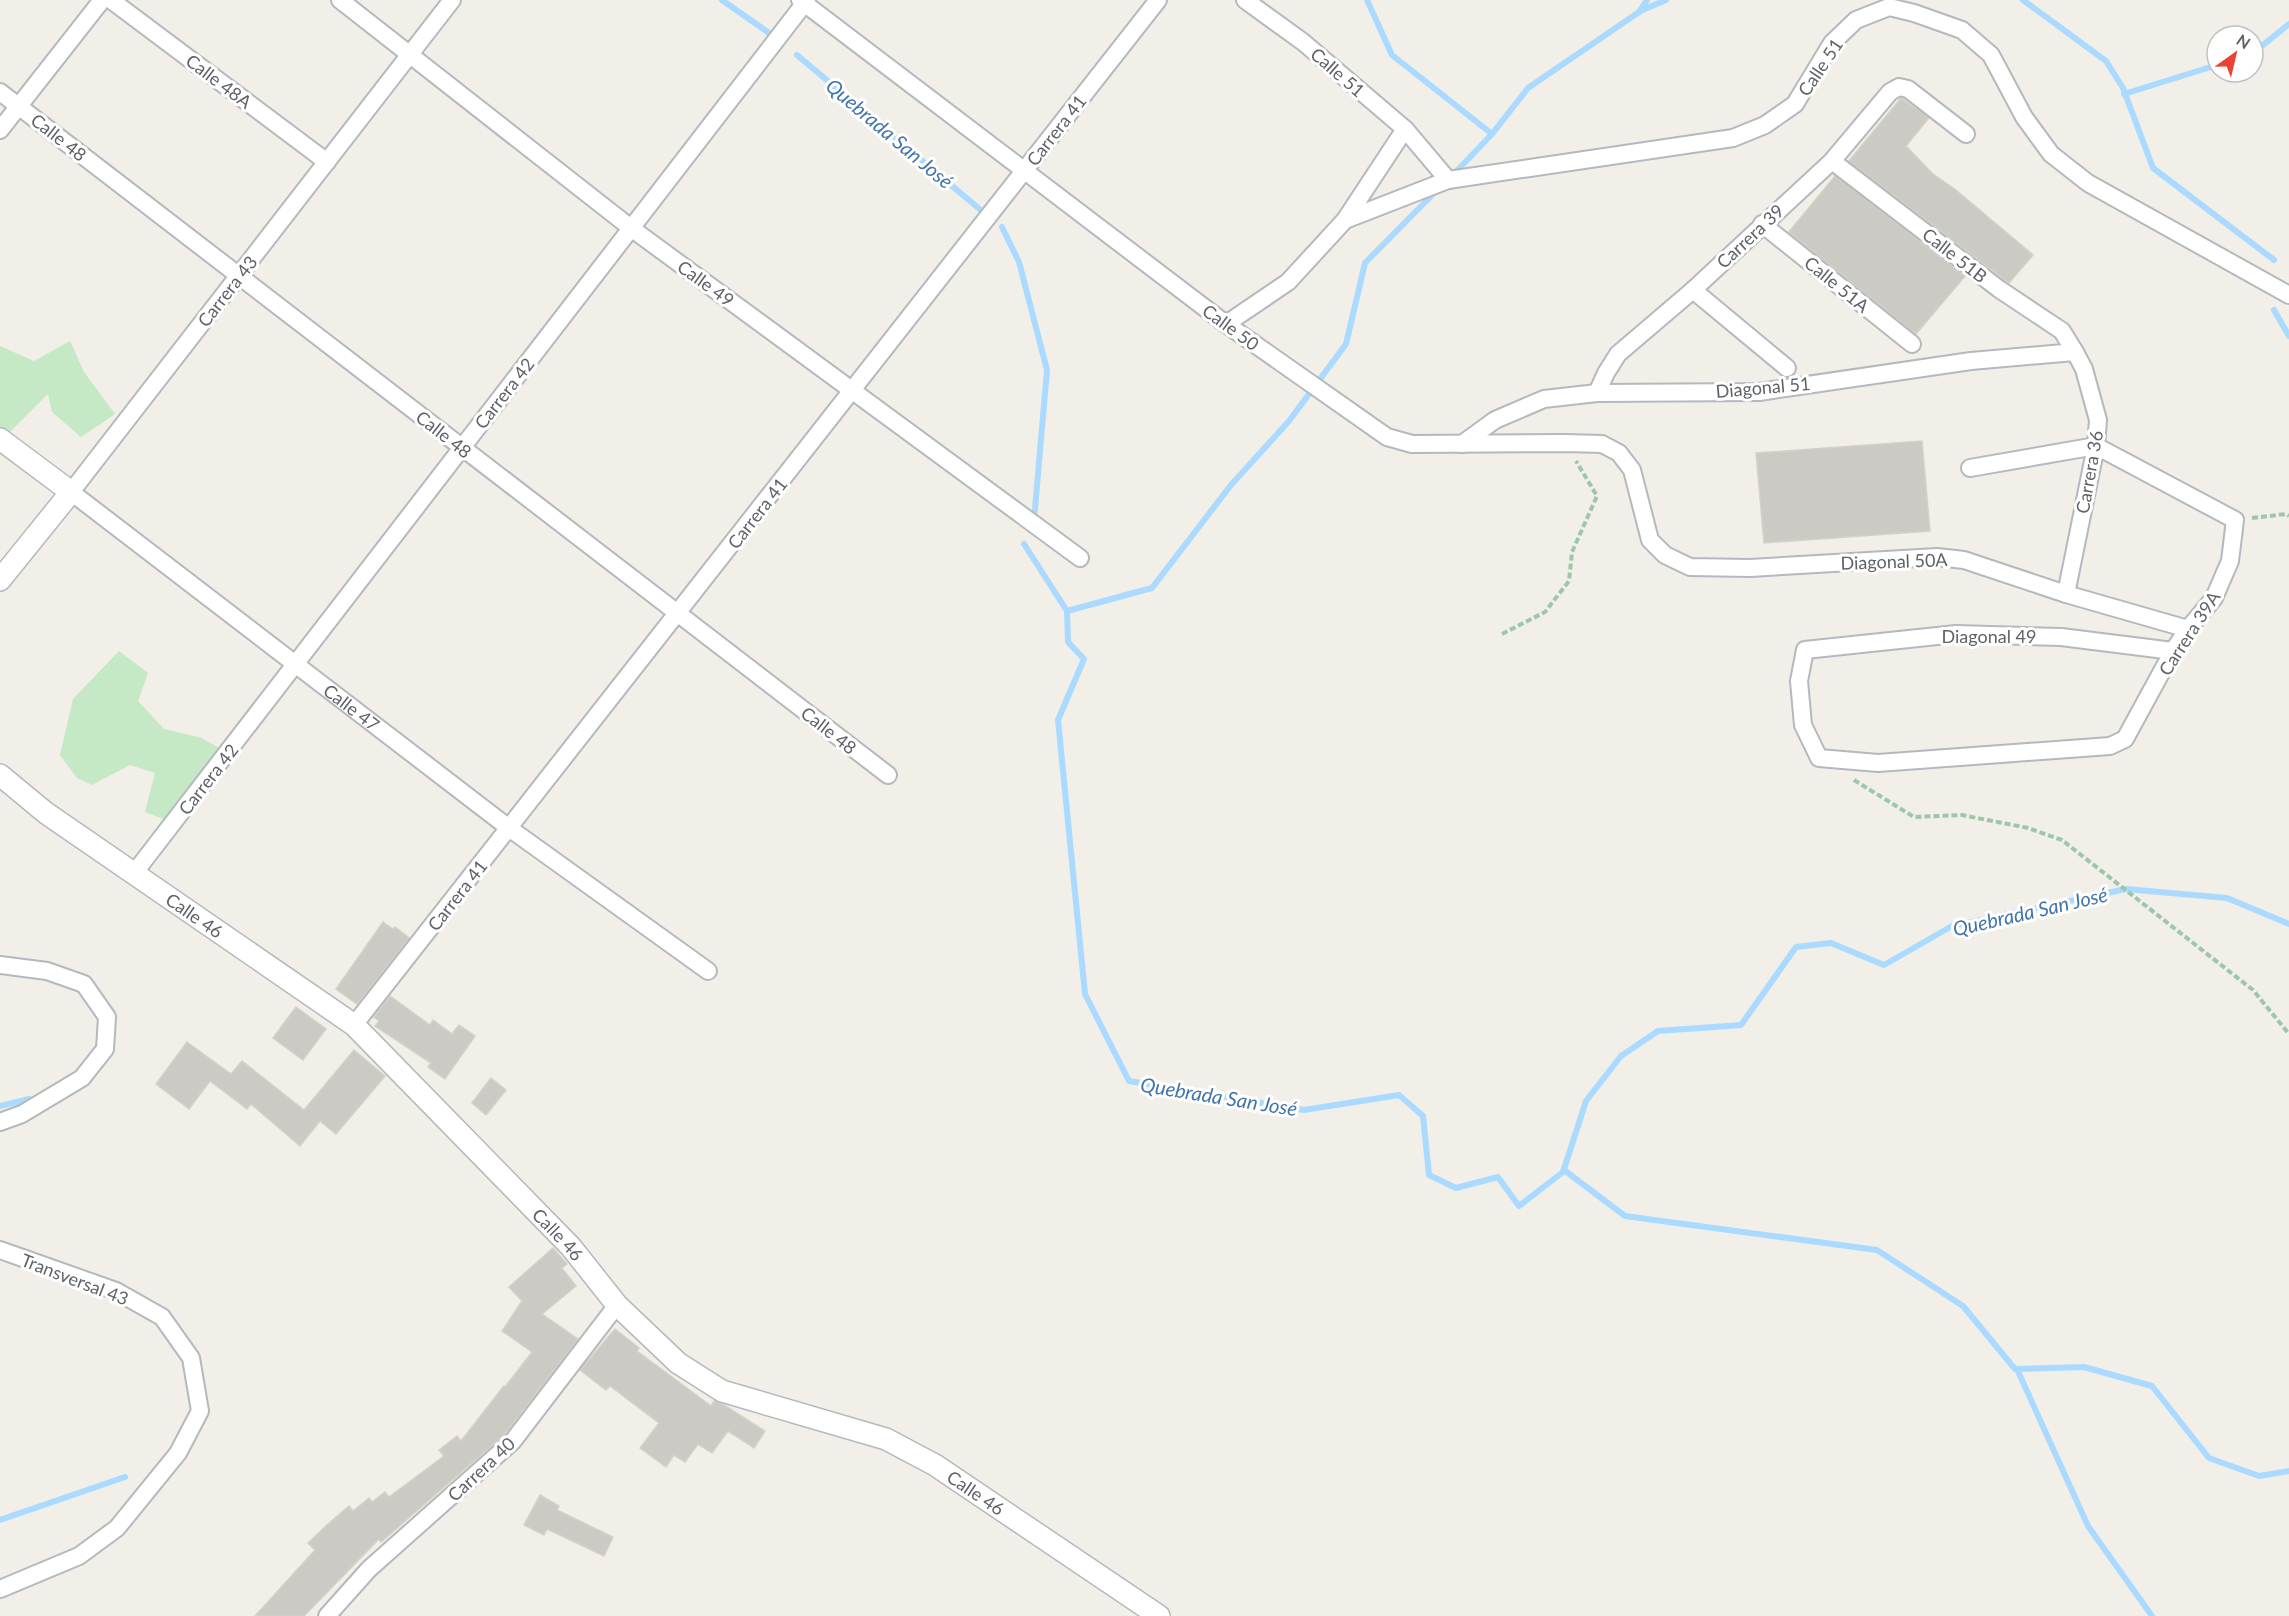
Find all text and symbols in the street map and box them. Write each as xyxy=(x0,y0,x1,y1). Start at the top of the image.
north arrow xyxy=(2205,24,2265,84)
text: N xyxy=(2233,30,2254,52)
street label: Calle 51 xyxy=(1793,34,1847,100)
street label: Calle 51 xyxy=(1306,43,1370,101)
street label: Calle 48A xyxy=(182,49,257,113)
water label: Quebrada San José xyxy=(822,73,958,193)
street label: Carrera 41 xyxy=(1021,90,1091,170)
street label: Calle 48 xyxy=(27,108,91,166)
street label: Carrera 39 xyxy=(1712,199,1788,273)
street label: Calle 51B xyxy=(1918,223,1992,287)
street label: Carrera 43 xyxy=(192,251,262,331)
street label: Calle 51A xyxy=(1800,251,1874,317)
street label: Calle 49 xyxy=(673,255,739,311)
street label: Calle 50 xyxy=(1198,299,1264,355)
street label: Carrera 42 xyxy=(469,353,539,433)
street label: Diagonal 51 xyxy=(1715,372,1811,402)
street label: Calle 48 xyxy=(412,405,476,463)
street label: Carrera 36 xyxy=(2071,429,2107,515)
street label: Carrera 41 xyxy=(722,473,792,553)
street label: Diagonal 50A xyxy=(1840,548,1949,574)
street label: Carrera 39A xyxy=(2154,586,2225,679)
street label: Diagonal 49 xyxy=(1942,625,2036,647)
street label: Calle 47 xyxy=(319,679,384,736)
street label: Calle 48 xyxy=(797,701,861,759)
street label: Carrera 42 xyxy=(173,739,243,819)
street label: Carrera 41 xyxy=(422,855,492,935)
water label: Quebrada San José xyxy=(1950,881,2110,941)
street label: Calle 46 xyxy=(162,888,227,943)
water label: Quebrada San José xyxy=(1139,1072,1299,1120)
street label: Calle 46 xyxy=(528,1203,588,1265)
street label: Transversal 43 xyxy=(18,1248,132,1310)
street label: Carrera 40 xyxy=(443,1432,519,1506)
street label: Calle 46 xyxy=(943,1465,1009,1520)

